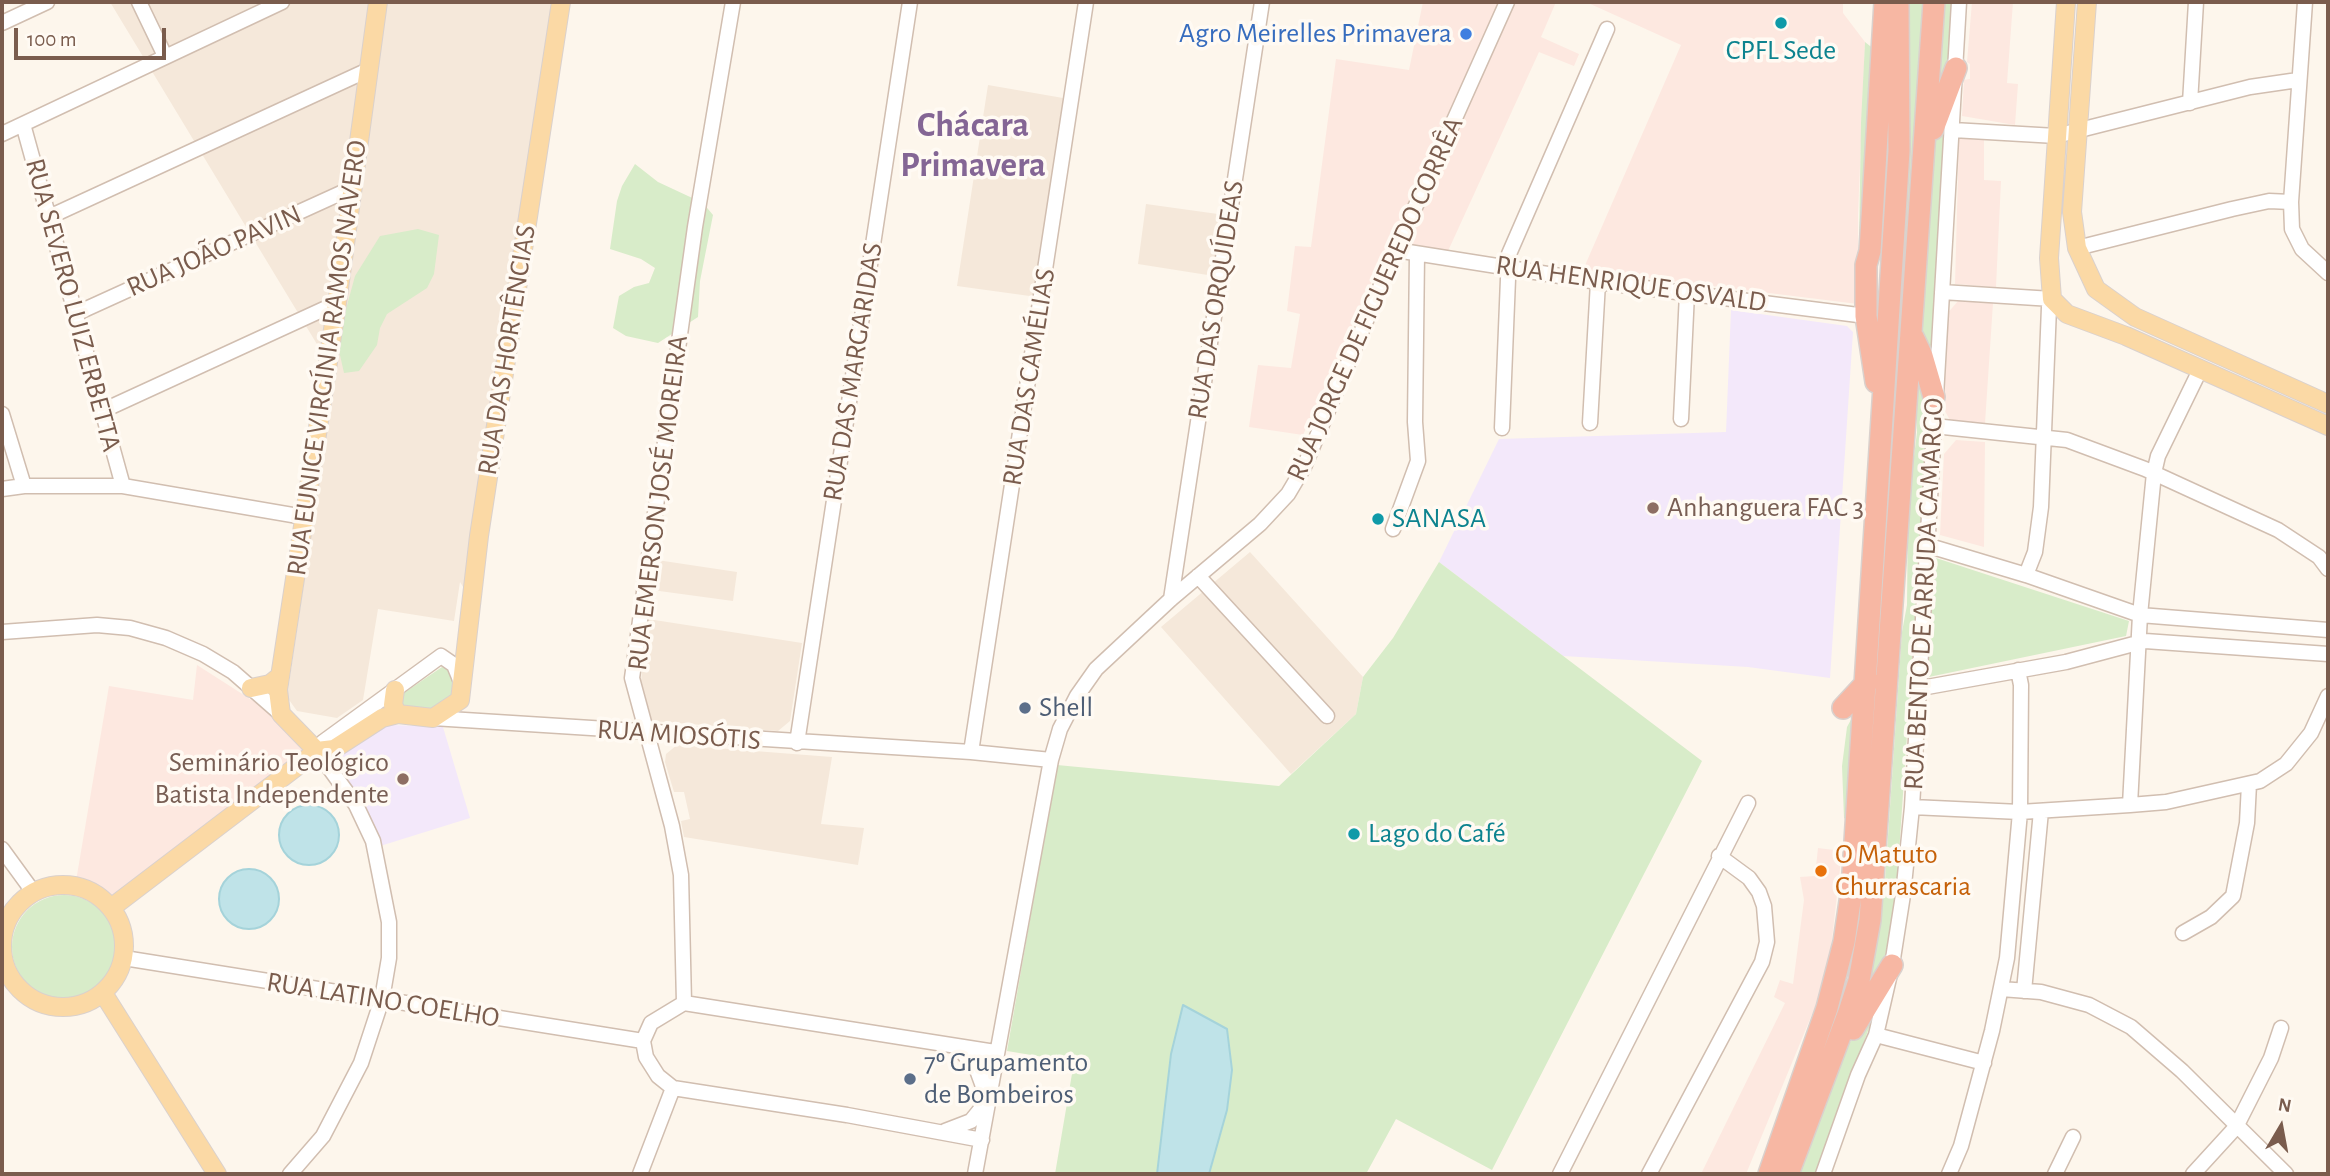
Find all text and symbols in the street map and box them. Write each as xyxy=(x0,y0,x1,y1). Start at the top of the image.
scale bar xyxy=(18,14,170,58)
marker: CPFL Sede xyxy=(1773,15,1789,31)
place label: Agro Meirelles Primavera xyxy=(1179,17,1452,51)
marker: Agro Meirelles Primavera xyxy=(1458,26,1474,42)
text: 100 m xyxy=(27,29,77,50)
place label: CPFL Sede xyxy=(1726,34,1836,68)
district label: Chácara Primavera xyxy=(900,104,1046,186)
street label: RUA JORGE DE FIGUEREDO CORRÊA xyxy=(1279,112,1471,486)
street label: RUA EUNICE VIRGÍNIA RAMOS NAVERO xyxy=(280,138,374,578)
street label: RUA SEVERO LUIZ ERBETTA xyxy=(18,155,128,455)
street label: RUA DAS ORQUÍDEAS xyxy=(1181,178,1251,422)
street label: RUA JOÃO PAVIN xyxy=(121,197,307,305)
street label: RUA DAS HORTÊNCIAS xyxy=(471,223,543,477)
street label: RUA DAS MARGARIDAS xyxy=(816,240,890,504)
street label: RUA HENRIQUE OSVALD xyxy=(1494,248,1768,320)
street label: RUA DAS CAMÉLIAS xyxy=(995,266,1063,488)
street label: RUA EMERSON JOSÉ MOREIRA xyxy=(621,333,695,673)
street label: RUA BENTO DE ARRUDA CAMARGO xyxy=(1897,397,1951,791)
place label: Anhanguera FAC 3 xyxy=(1667,491,1864,525)
marker: Anhanguera FAC 3 xyxy=(1645,500,1661,516)
place label: SANASA xyxy=(1392,502,1486,536)
marker: SANASA xyxy=(1370,511,1386,527)
place label: Shell xyxy=(1039,691,1093,725)
marker: Shell xyxy=(1017,700,1033,716)
street label: RUA MIOSÓTIS xyxy=(596,713,762,757)
place label: Seminário Teológico Batista Independente xyxy=(154,746,389,812)
marker: Seminário Teológico Batista Independente xyxy=(395,771,411,787)
place label: Lago do Café xyxy=(1368,817,1506,851)
marker: Lago do Café xyxy=(1346,826,1362,842)
place label: O Matuto Churrascaria xyxy=(1835,838,1971,904)
marker: O Matuto Churrascaria xyxy=(1813,863,1829,879)
street label: RUA LATINO COELHO xyxy=(264,965,502,1035)
place label: 7º Grupamento de Bombeiros xyxy=(924,1046,1088,1112)
marker: 7º Grupamento de Bombeiros xyxy=(902,1071,918,1087)
north arrow xyxy=(2246,1092,2316,1162)
text: N xyxy=(2277,1095,2293,1116)

